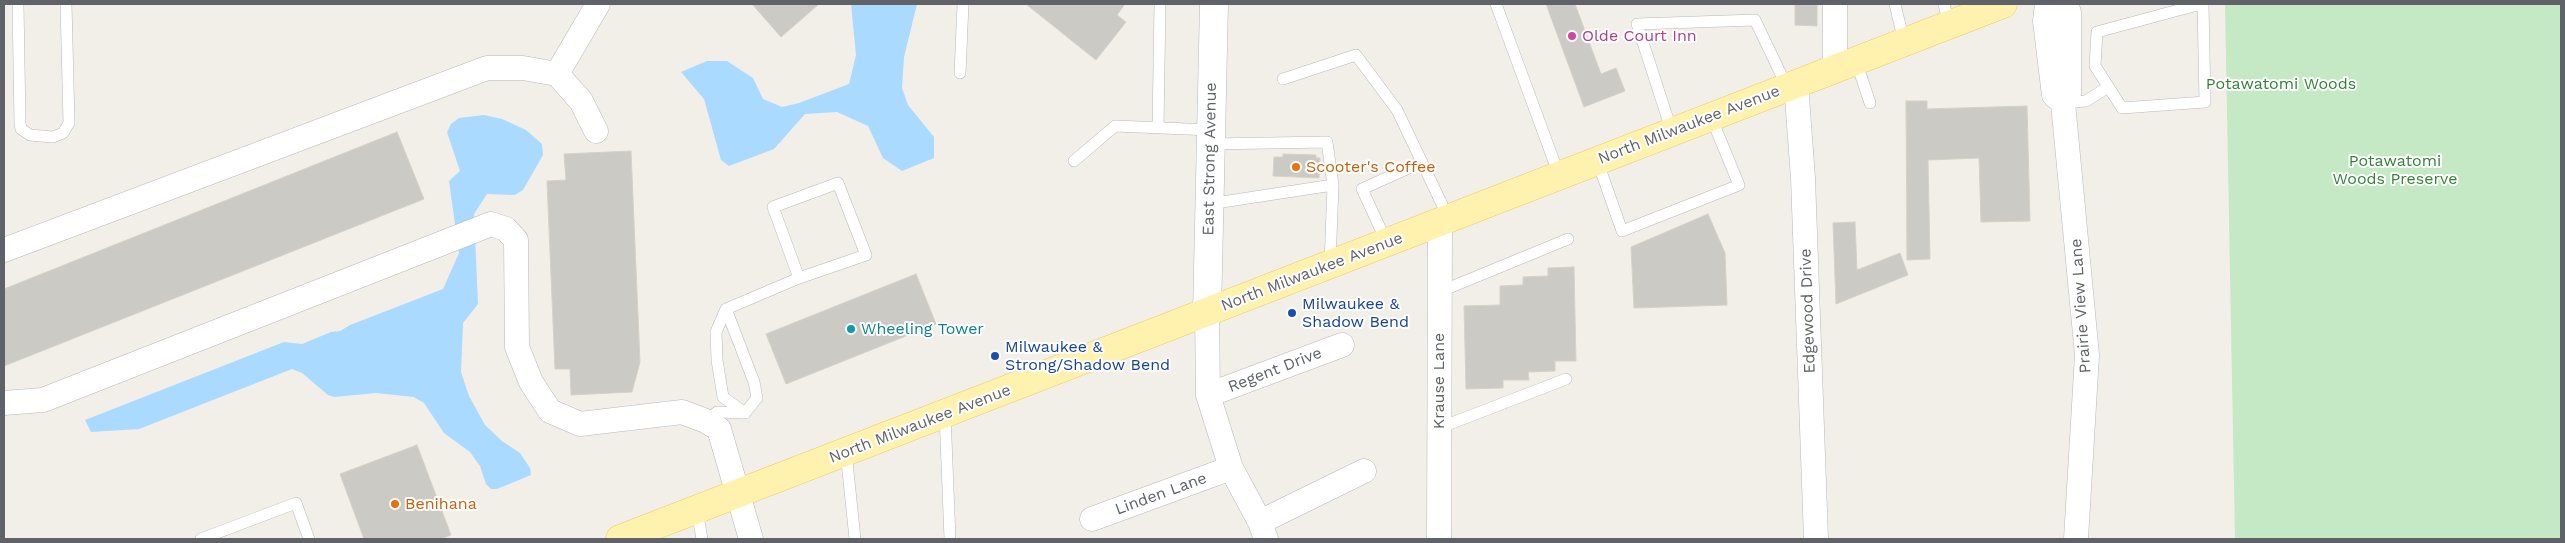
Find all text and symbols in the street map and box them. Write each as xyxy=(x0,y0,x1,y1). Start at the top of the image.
place label: Olde Court Inn xyxy=(1582,26,1697,46)
marker: Olde Court Inn xyxy=(1566,30,1578,42)
park label: Potawatomi Woods xyxy=(2206,74,2356,94)
street label: North Milwaukee Avenue xyxy=(1595,81,1783,169)
street label: East Strong Avenue xyxy=(1199,82,1221,236)
park label: Potawatomi Woods Preserve xyxy=(2333,151,2457,189)
place label: Scooter's Coffee xyxy=(1306,157,1435,177)
marker: Scooter's Coffee xyxy=(1290,161,1302,173)
street label: North Milwaukee Avenue xyxy=(1218,228,1406,316)
street label: Prairie View Lane xyxy=(2067,238,2095,374)
street label: Edgewood Drive xyxy=(1796,248,1820,374)
place label: Milwaukee & Shadow Bend xyxy=(1302,294,1409,332)
marker: Milwaukee & Shadow Bend xyxy=(1286,307,1298,319)
place label: Wheeling Tower xyxy=(861,319,984,339)
marker: Wheeling Tower xyxy=(845,323,857,335)
street label: Krause Lane xyxy=(1429,333,1449,429)
place label: Milwaukee & Strong/Shadow Bend xyxy=(1005,337,1170,375)
street label: Regent Drive xyxy=(1225,343,1325,397)
marker: Milwaukee & Strong/Shadow Bend xyxy=(989,350,1001,362)
street label: North Milwaukee Avenue xyxy=(826,380,1014,468)
street label: Linden Lane xyxy=(1113,469,1209,519)
place label: Benihana xyxy=(405,494,477,514)
marker: Benihana xyxy=(389,498,401,510)

